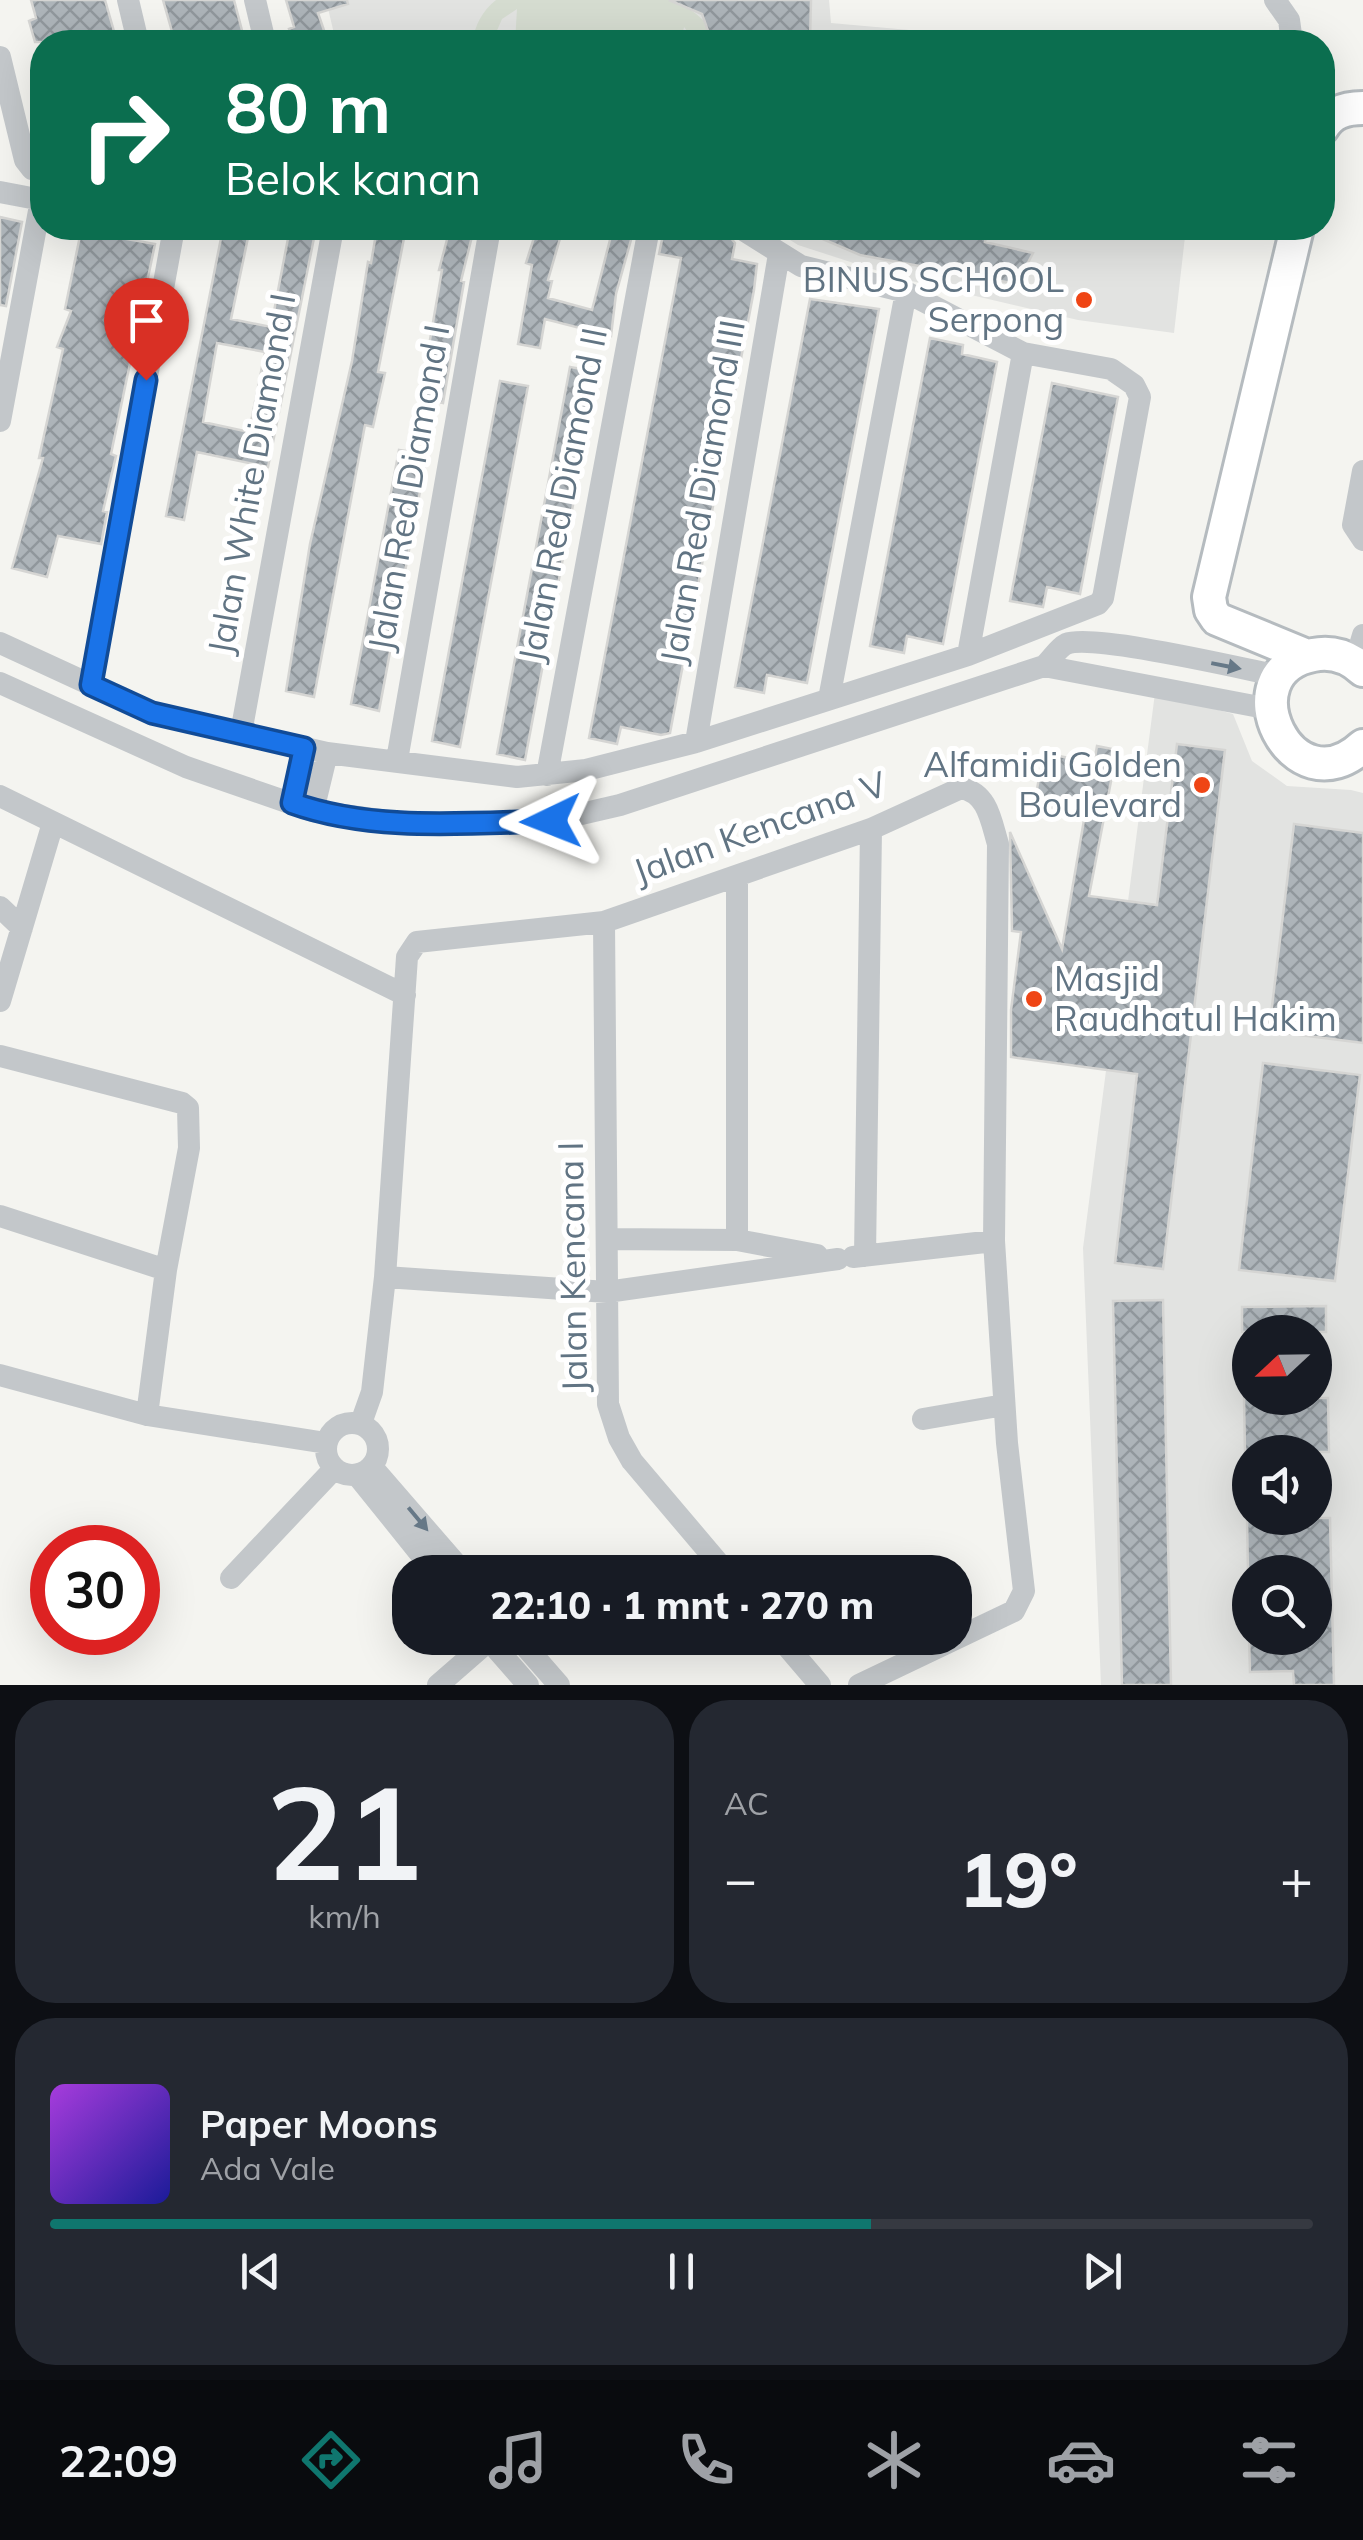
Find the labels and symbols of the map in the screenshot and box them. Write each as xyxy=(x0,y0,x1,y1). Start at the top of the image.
place label: BINUS SCHOOL Serpong xyxy=(803,257,1064,341)
pin xyxy=(104,278,189,381)
marker: BINUS SCHOOL Serpong xyxy=(1073,289,1095,311)
street label: Jalan White Diamond I xyxy=(198,290,304,658)
street label: Jalan Red Diamond III xyxy=(650,316,754,667)
street label: Jalan Red Diamond I xyxy=(358,321,458,654)
street label: Jalan Red Diamond II xyxy=(508,324,616,666)
one-way arrow xyxy=(1211,659,1242,674)
place label: Alfamidi Golden Boulevard xyxy=(923,742,1182,826)
street label: Jalan Kencana V xyxy=(627,761,893,893)
position arrow xyxy=(499,769,603,873)
marker: Alfamidi Golden Boulevard xyxy=(1191,774,1213,796)
place label: Masjid Raudhatul Hakim xyxy=(1054,956,1337,1040)
marker: Masjid Raudhatul Hakim xyxy=(1023,988,1045,1010)
street label: Jalan Kencana I xyxy=(548,1141,596,1393)
north arrow xyxy=(1232,1315,1332,1415)
one-way arrow xyxy=(407,1506,429,1531)
speed limit sign: 30 xyxy=(30,1525,160,1655)

